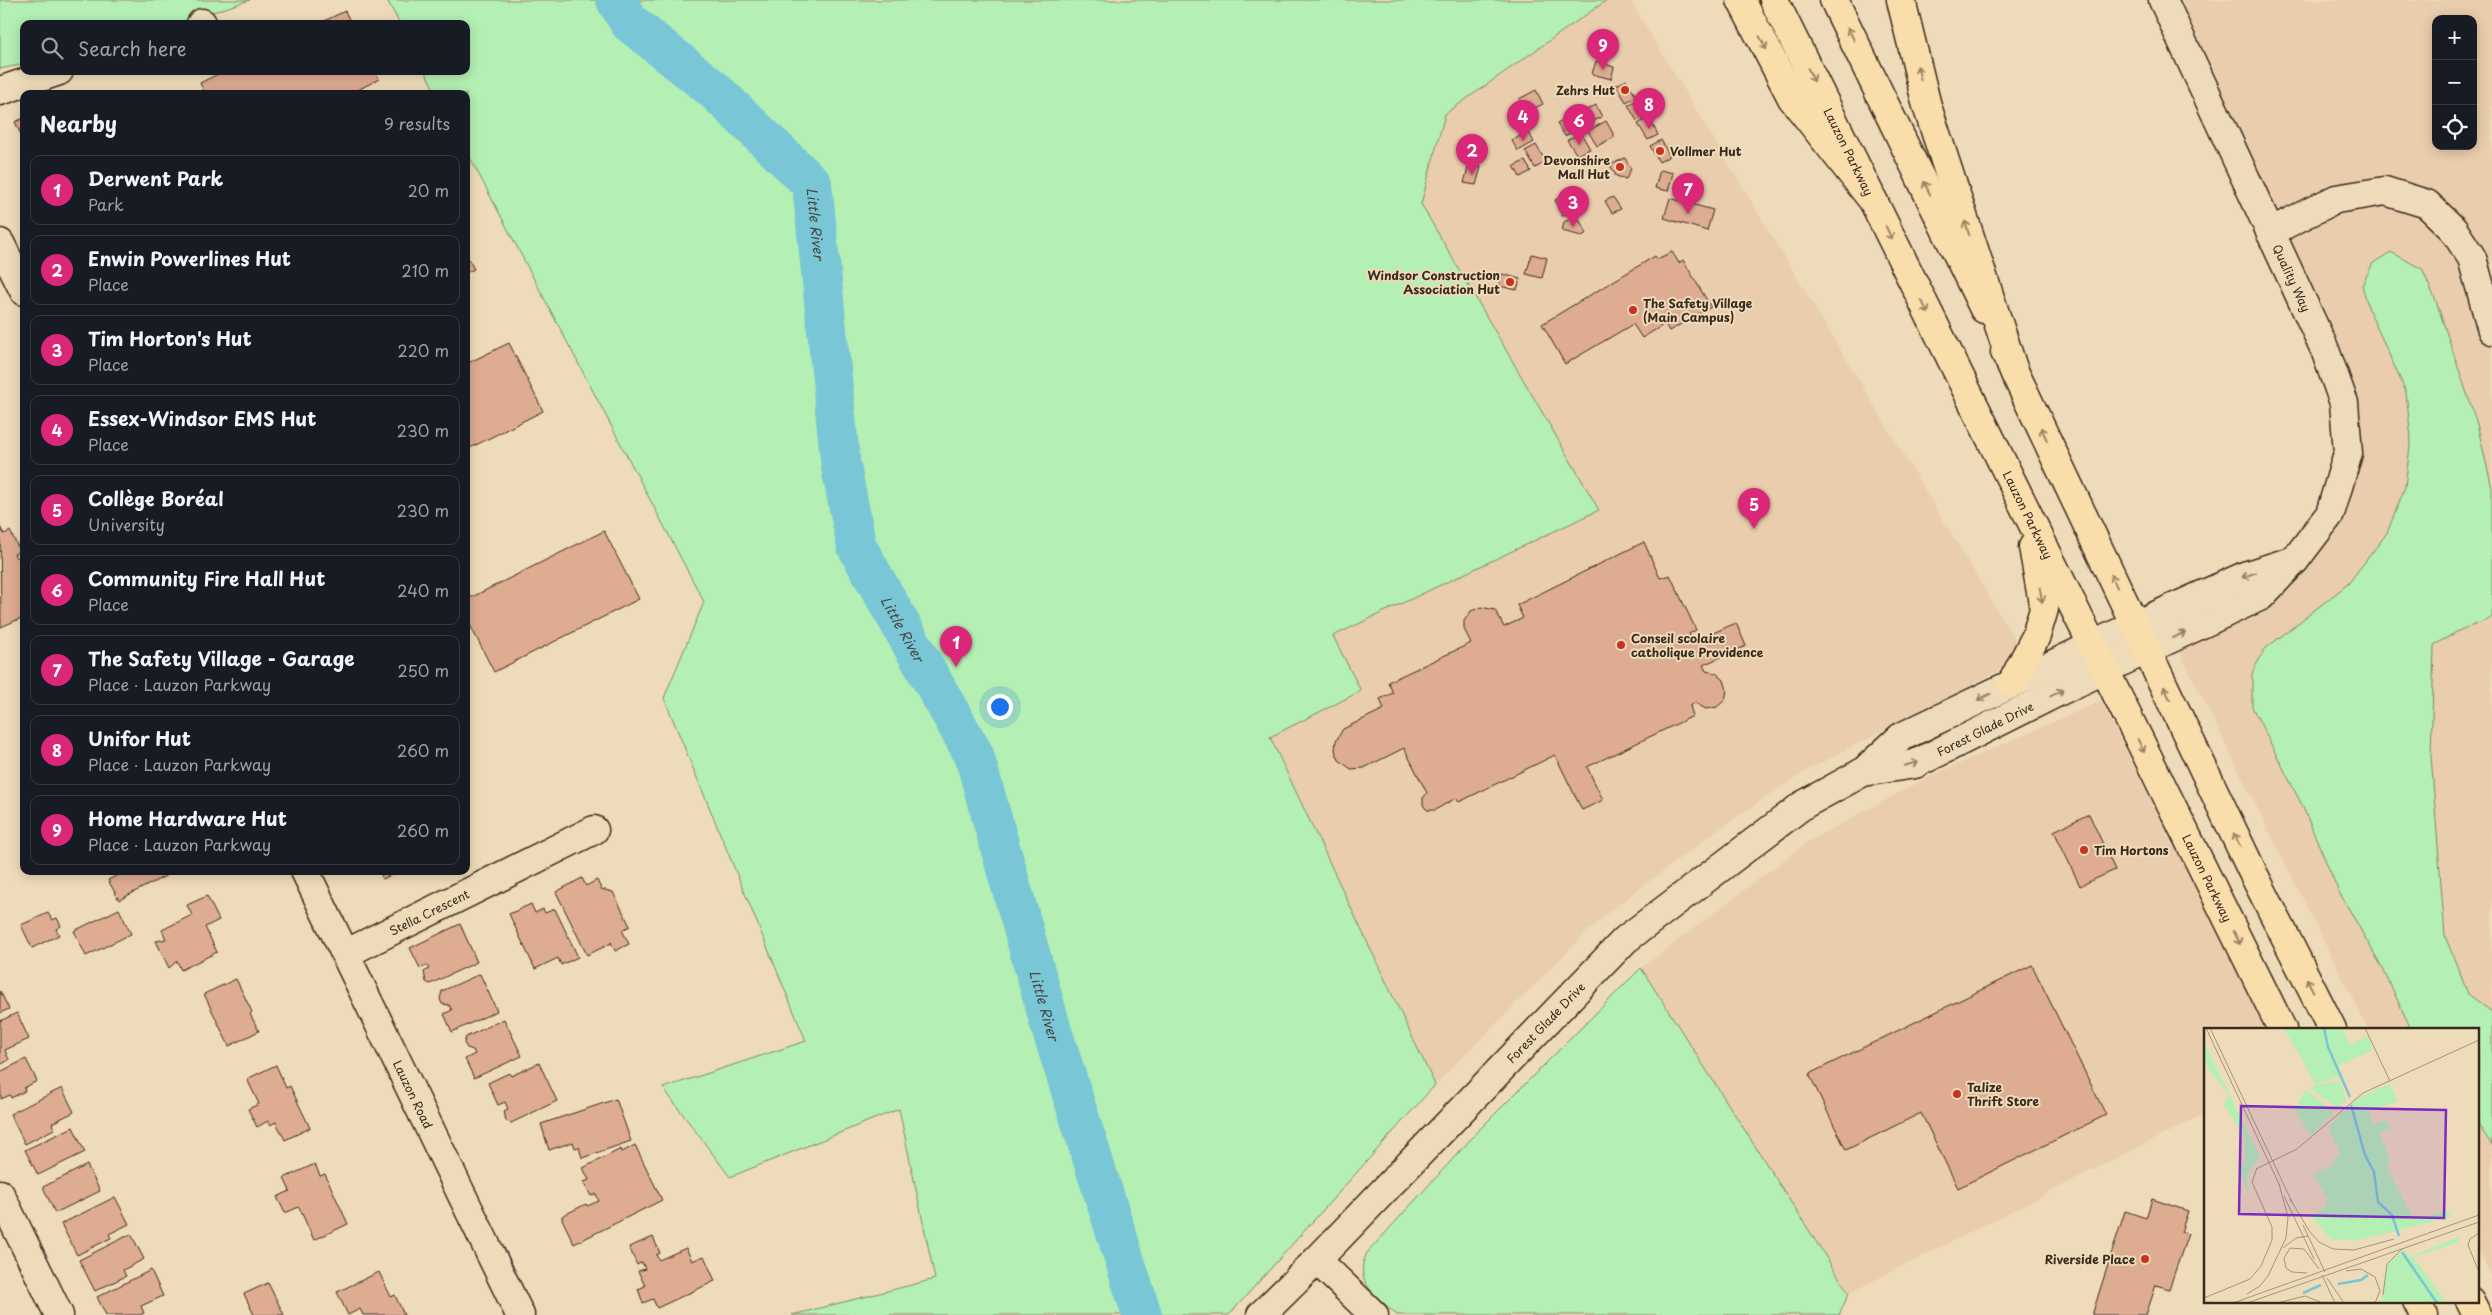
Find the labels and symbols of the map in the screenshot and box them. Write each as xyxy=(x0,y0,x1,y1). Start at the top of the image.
one-way arrow xyxy=(1846,27,1856,42)
pin: 9 xyxy=(1587,29,1619,70)
one-way arrow xyxy=(1758,36,1768,51)
one-way arrow xyxy=(1914,65,1923,81)
one-way arrow xyxy=(1807,67,1816,82)
place label: Zehrs Hut xyxy=(1556,81,1615,99)
marker: Zehrs Hut xyxy=(1619,84,1631,96)
pin: 8 xyxy=(1633,88,1665,129)
pin: 4 xyxy=(1507,100,1539,141)
pin: 6 xyxy=(1563,104,1595,145)
street label: Lauzon Parkway xyxy=(1819,105,1878,199)
pin: 2 xyxy=(1456,134,1488,175)
place label: Vollmer Hut xyxy=(1670,142,1742,160)
marker: Vollmer Hut xyxy=(1654,145,1666,157)
place label: Devonshire Mall Hut xyxy=(1543,151,1610,183)
marker: Devonshire Mall Hut xyxy=(1614,161,1626,173)
pin: 7 xyxy=(1672,173,1704,214)
one-way arrow xyxy=(1921,181,1931,196)
water label: Little River xyxy=(802,186,830,262)
pin: 3 xyxy=(1557,186,1589,227)
one-way arrow xyxy=(1962,220,1972,236)
one-way arrow xyxy=(1884,225,1894,240)
street label: Quality Way xyxy=(2268,241,2316,315)
place label: Windsor Construction Association Hut xyxy=(1368,266,1500,298)
marker: Windsor Construction Association Hut xyxy=(1504,276,1516,288)
place label: The Safety Village (Main Campus) xyxy=(1643,294,1753,326)
one-way arrow xyxy=(1921,299,1930,314)
marker: The Safety Village (Main Campus) xyxy=(1627,304,1639,316)
one-way arrow xyxy=(2039,427,2048,442)
street label: Lauzon Parkway xyxy=(1999,468,2057,562)
pin: 5 xyxy=(1738,488,1770,529)
one-way arrow xyxy=(2242,571,2257,580)
one-way arrow xyxy=(2108,574,2118,589)
one-way arrow xyxy=(2037,587,2047,603)
water label: Little River xyxy=(876,592,931,667)
pin: 1 xyxy=(940,626,972,667)
place label: Conseil scolaire catholique Providence xyxy=(1631,629,1764,661)
one-way arrow xyxy=(2172,630,2187,640)
marker: Conseil scolaire catholique Providence xyxy=(1615,639,1627,651)
one-way arrow xyxy=(2161,686,2171,701)
one-way arrow xyxy=(2049,688,2064,697)
one-way arrow xyxy=(1977,693,1992,702)
your location xyxy=(987,694,1013,720)
street label: Forest Glade Drive xyxy=(1934,697,2037,761)
one-way arrow xyxy=(2137,738,2146,753)
one-way arrow xyxy=(1903,759,1919,768)
street label: Lauzon Parkway xyxy=(2178,831,2237,925)
one-way arrow xyxy=(2232,833,2241,848)
place label: Tim Hortons xyxy=(2094,841,2169,859)
marker: Tim Hortons xyxy=(2078,844,2090,856)
street label: Stella Crescent xyxy=(386,885,472,940)
one-way arrow xyxy=(2232,931,2242,946)
water label: Little River xyxy=(1025,968,1065,1045)
street label: Forest Glade Drive xyxy=(1502,978,1589,1067)
one-way arrow xyxy=(2305,978,2314,993)
inset map xyxy=(2204,1028,2480,1302)
street label: Lauzon Road xyxy=(389,1057,437,1132)
place label: Talize Thrift Store xyxy=(1967,1078,2040,1110)
marker: Talize Thrift Store xyxy=(1951,1088,1963,1100)
place label: Riverside Place xyxy=(2045,1250,2135,1268)
marker: Riverside Place xyxy=(2139,1253,2151,1265)

